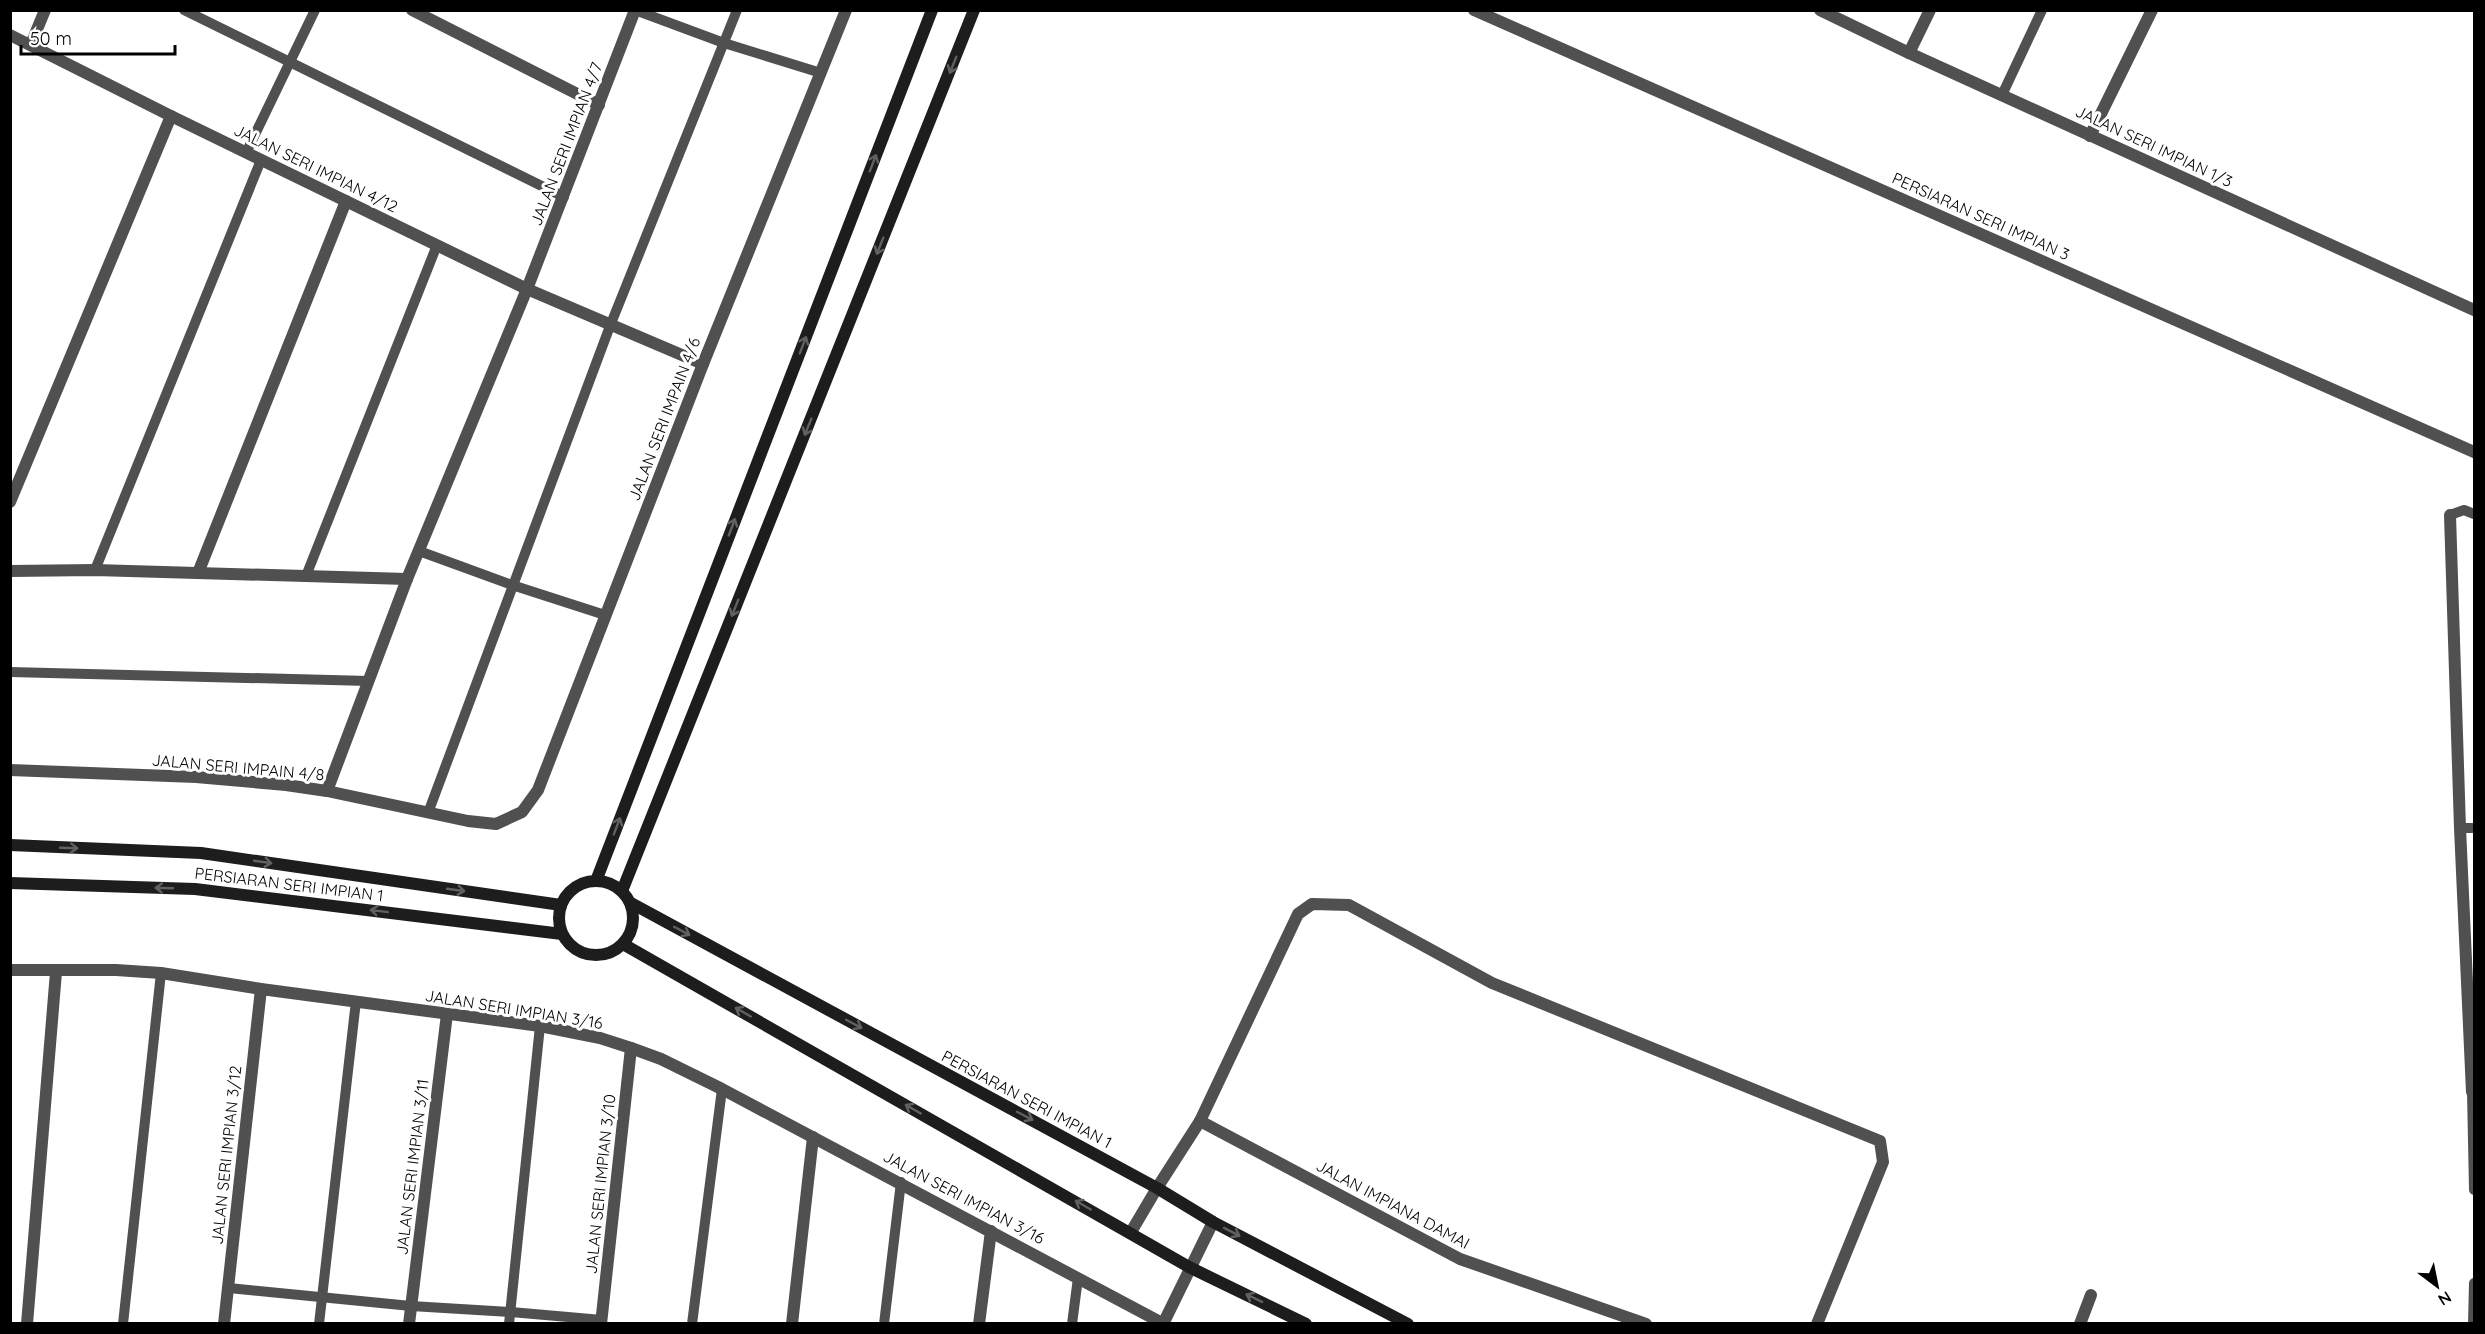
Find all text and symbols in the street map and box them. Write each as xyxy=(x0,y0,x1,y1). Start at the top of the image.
scale bar xyxy=(21,18,176,56)
text: 50 m xyxy=(30,27,72,50)
one-way arrow xyxy=(947,55,958,74)
street label: JALAN SERI IMPIAN 4/7 xyxy=(526,59,606,229)
street label: JALAN SERI IMPIAN 1/3 xyxy=(2072,101,2236,191)
street label: JALAN SERI IMPIAN 4/12 xyxy=(231,120,401,217)
one-way arrow xyxy=(868,154,879,173)
street label: PERSIARAN SERI IMPIAN 3 xyxy=(1889,168,2073,264)
one-way arrow xyxy=(874,236,885,255)
street label: JALAN SERI IMPAIN 4/6 xyxy=(624,334,705,503)
one-way arrow xyxy=(798,336,809,355)
one-way arrow xyxy=(802,417,813,436)
one-way arrow xyxy=(728,518,739,537)
one-way arrow xyxy=(729,598,740,617)
street label: JALAN SERI IMPAIN 4/8 xyxy=(151,749,325,785)
one-way arrow xyxy=(612,818,623,836)
one-way arrow xyxy=(58,842,78,853)
one-way arrow xyxy=(253,857,273,868)
street label: PERSIARAN SERI IMPIAN 1 xyxy=(193,862,385,906)
one-way arrow xyxy=(155,882,175,894)
one-way arrow xyxy=(446,884,466,895)
one-way arrow xyxy=(369,905,389,916)
one-way arrow xyxy=(673,925,690,937)
street label: JALAN SERI IMPIAN 3/16 xyxy=(424,985,605,1033)
one-way arrow xyxy=(735,1006,753,1017)
one-way arrow xyxy=(844,1019,862,1030)
street label: PERSIARAN SERI IMPIAN 1 xyxy=(938,1046,1116,1152)
street label: JALAN SERI IMPIAN 3/12 xyxy=(207,1064,245,1246)
street label: JALAN SERI IMPIAN 3/11 xyxy=(391,1078,433,1256)
street label: JALAN SERI IMPIAN 3/10 xyxy=(581,1093,619,1275)
one-way arrow xyxy=(905,1102,922,1114)
one-way arrow xyxy=(1016,1110,1033,1122)
street label: JALAN SERI IMPIAN 3/16 xyxy=(880,1146,1048,1248)
street label: JALAN IMPIANA DAMAI xyxy=(1313,1155,1473,1253)
one-way arrow xyxy=(1074,1199,1092,1210)
one-way arrow xyxy=(1223,1226,1240,1238)
north arrow xyxy=(2407,1256,2467,1316)
text: N xyxy=(2435,1287,2455,1310)
one-way arrow xyxy=(1245,1292,1263,1303)

